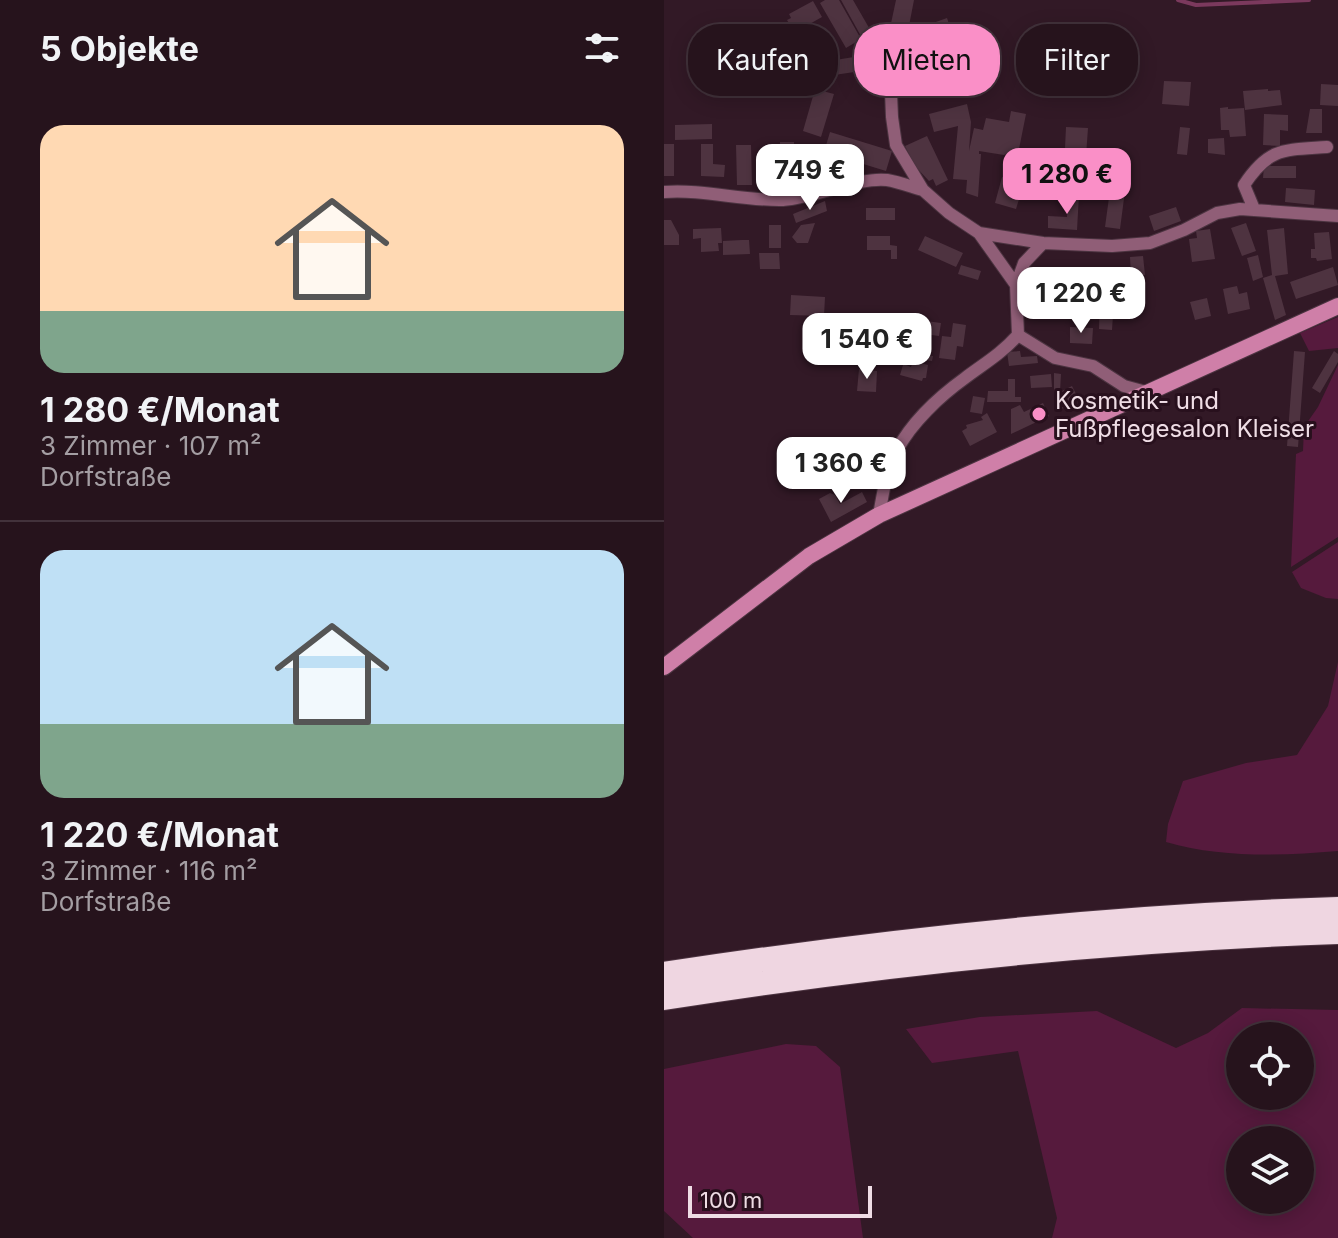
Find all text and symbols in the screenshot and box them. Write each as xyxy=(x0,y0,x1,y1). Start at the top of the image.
chip: Kaufen xyxy=(688,24,838,96)
chip: Mieten xyxy=(854,24,1000,96)
chip: Filter xyxy=(1016,24,1138,96)
icon: filters xyxy=(580,26,624,70)
text: 5 Objekte xyxy=(40,28,199,69)
pin: 749 € xyxy=(754,144,866,212)
pin: 1 280 € xyxy=(993,148,1141,216)
text: 749 € xyxy=(774,154,846,185)
text: 1 280 € xyxy=(1021,158,1113,189)
icon: home xyxy=(260,177,404,321)
pin: 1 220 € xyxy=(1007,267,1155,335)
text: 1 220 € xyxy=(1035,277,1127,308)
pin: 1 540 € xyxy=(793,313,941,381)
text: 1 540 € xyxy=(820,323,914,354)
place label: Kosmetik- und Fußpflegesalon Kleiser xyxy=(1055,386,1314,443)
text: 1 280 €/Monat xyxy=(40,389,280,430)
marker: Kosmetik- und Fußpflegesalon Kleiser xyxy=(1030,405,1048,423)
text: 3 Zimmer · 107 m² xyxy=(40,430,261,461)
pin: 1 360 € xyxy=(767,437,915,505)
text: 1 360 € xyxy=(795,447,887,478)
text: Dorfstraße xyxy=(40,461,171,492)
icon: home xyxy=(260,602,404,746)
text: 1 220 €/Monat xyxy=(40,814,279,855)
text: 3 Zimmer · 116 m² xyxy=(40,855,257,886)
text: Dorfstraße xyxy=(40,886,171,917)
map controls xyxy=(1226,1022,1314,1214)
button: locate xyxy=(1226,1022,1314,1110)
button: layers xyxy=(1226,1126,1314,1214)
scale bar xyxy=(688,1182,872,1218)
text: 100 m xyxy=(700,1187,762,1213)

